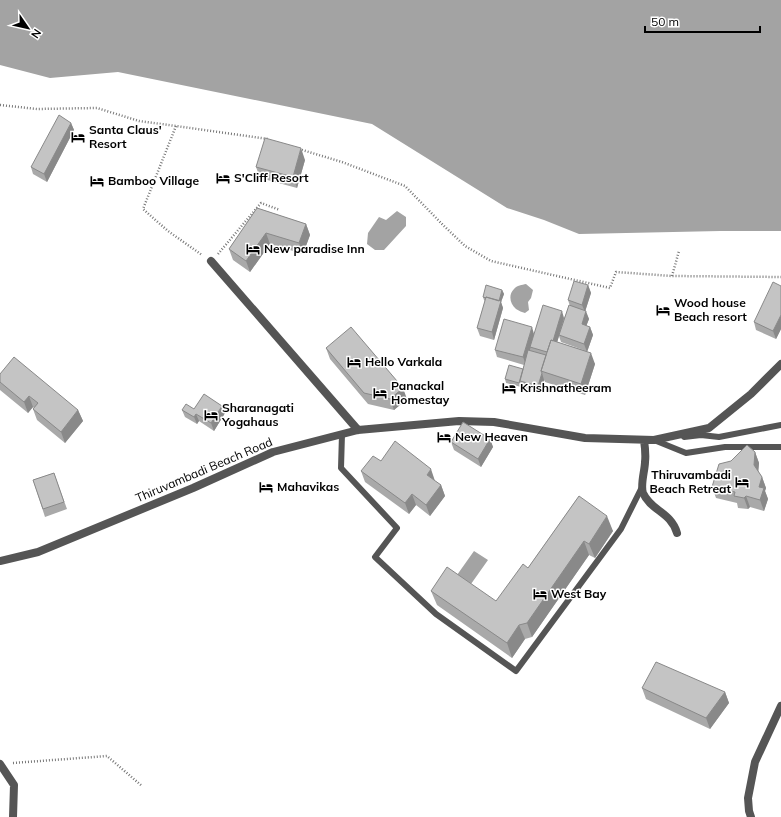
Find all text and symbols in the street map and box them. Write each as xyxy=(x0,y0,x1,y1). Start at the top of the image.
north arrow xyxy=(8,8,48,48)
scale bar xyxy=(645,8,760,34)
text: 50 m xyxy=(651,14,679,29)
text: N xyxy=(28,26,44,41)
place label: Santa Claus' Resort xyxy=(89,122,162,151)
hotel icon: Santa Claus' Resort xyxy=(70,129,86,145)
hotel icon: S'Cliff Resort xyxy=(215,170,231,186)
place label: S'Cliff Resort xyxy=(234,170,309,185)
hotel icon: Bamboo Village xyxy=(89,173,105,189)
place label: Bamboo Village xyxy=(108,173,199,188)
hotel icon: New paradise Inn xyxy=(245,241,261,257)
place label: New paradise Inn xyxy=(264,241,365,256)
place label: Wood house Beach resort xyxy=(674,295,747,324)
hotel icon: Wood house Beach resort xyxy=(655,302,671,318)
hotel icon: Hello Varkala xyxy=(346,354,362,370)
place label: Hello Varkala xyxy=(365,354,442,369)
place label: Panackal Homestay xyxy=(391,378,450,407)
hotel icon: Krishnatheeram xyxy=(501,380,517,396)
place label: Krishnatheeram xyxy=(520,380,612,395)
hotel icon: Panackal Homestay xyxy=(372,385,388,401)
place label: Sharanagati Yogahaus xyxy=(221,400,294,429)
hotel icon: Sharanagati Yogahaus xyxy=(203,407,219,423)
hotel icon: New Heaven xyxy=(436,429,452,445)
place label: New Heaven xyxy=(455,429,528,444)
street label: Thiruvambadi Beach Road xyxy=(133,434,275,505)
place label: Thiruvambadi Beach Retreat xyxy=(650,467,731,496)
hotel icon: Thiruvambadi Beach Retreat xyxy=(734,474,750,490)
hotel icon: Mahavikas xyxy=(258,479,274,495)
place label: Mahavikas xyxy=(277,479,339,494)
hotel icon: West Bay xyxy=(532,586,548,602)
place label: West Bay xyxy=(551,586,607,601)

